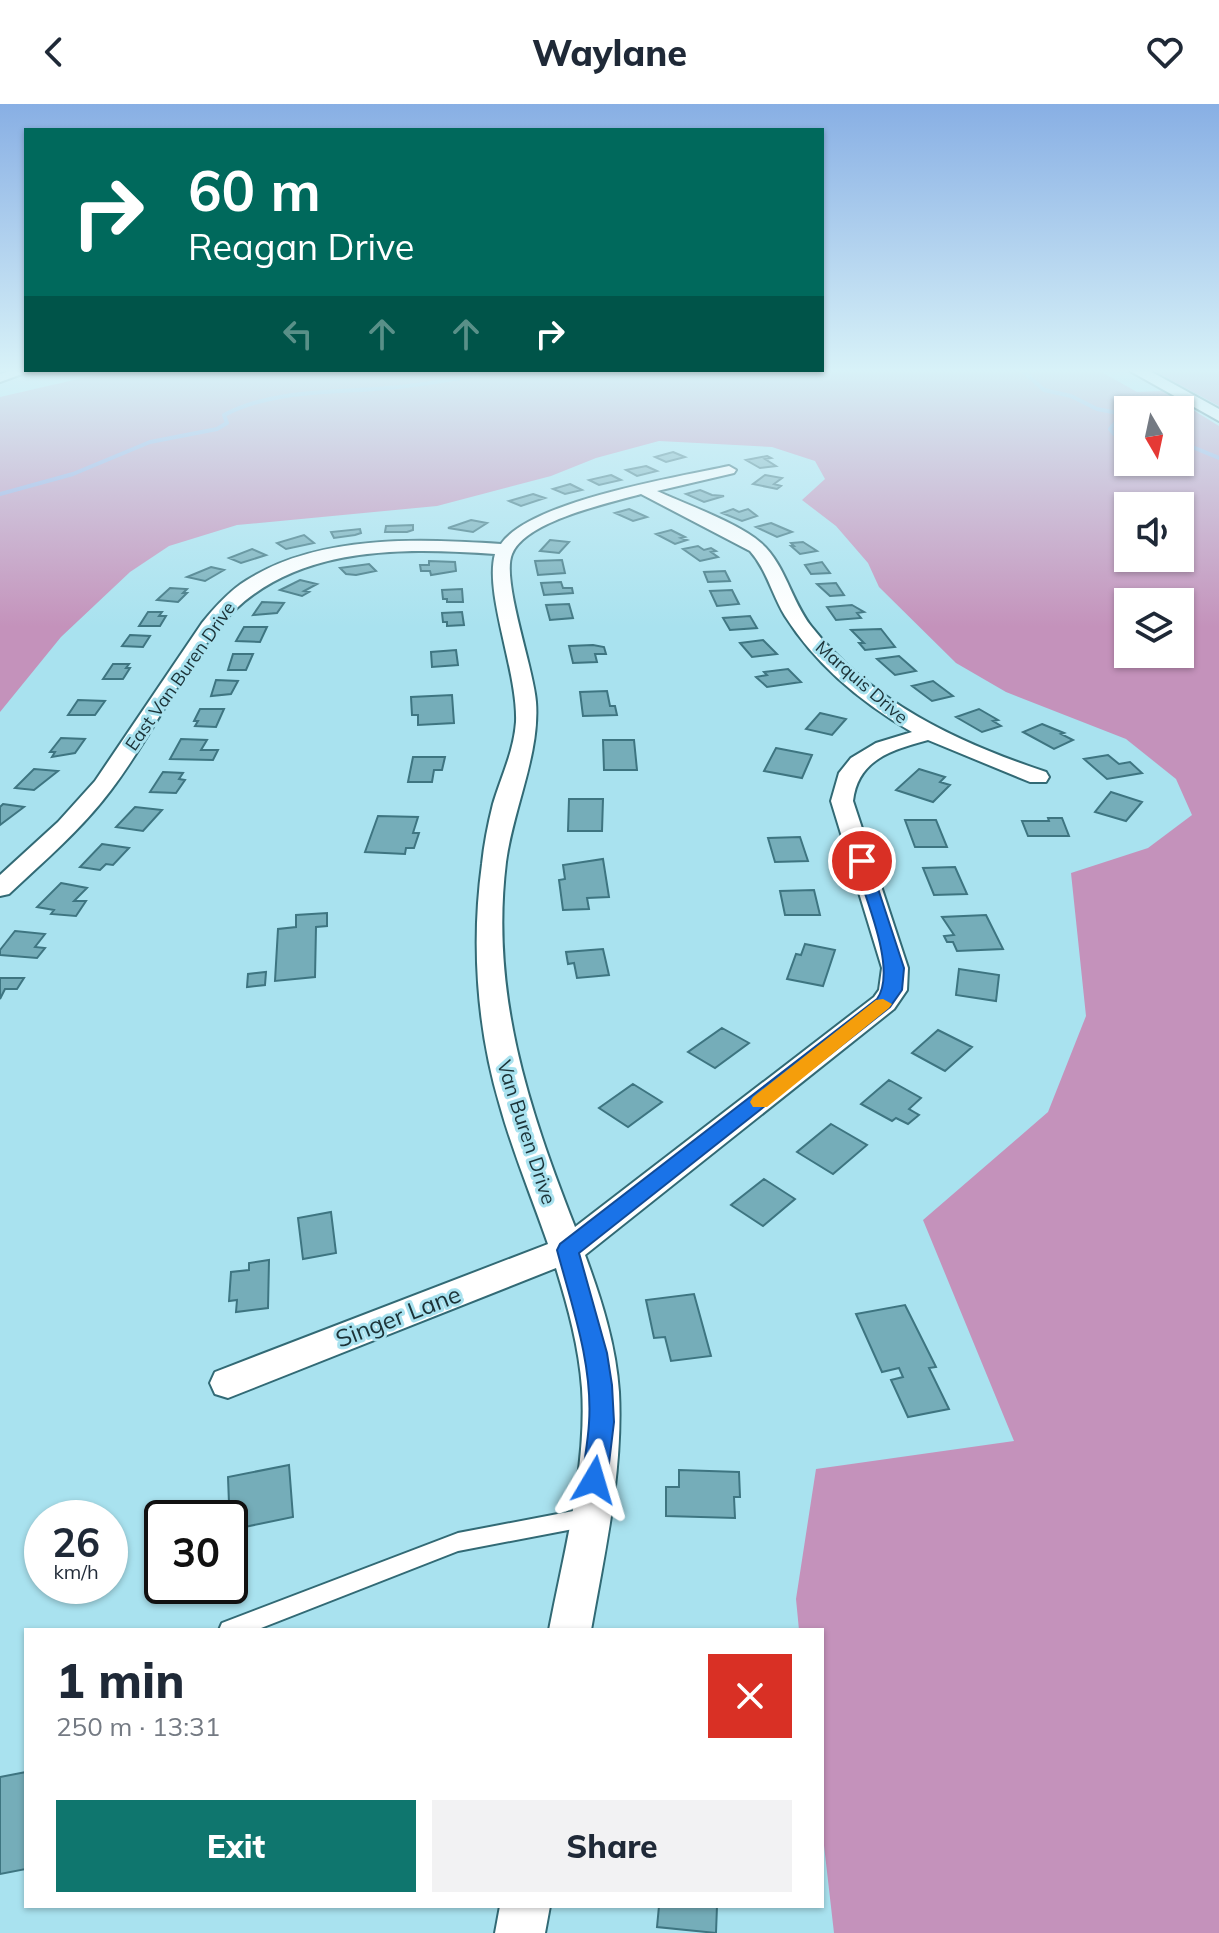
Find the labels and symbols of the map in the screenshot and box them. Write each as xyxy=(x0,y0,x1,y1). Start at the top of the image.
north arrow xyxy=(1114,396,1194,476)
street label: East Van Buren Drive xyxy=(120,597,240,755)
street label: Marquis Drive xyxy=(811,636,913,728)
pin xyxy=(828,827,896,895)
street label: Van Buren Drive xyxy=(492,1057,562,1207)
street label: Singer Lane xyxy=(331,1278,465,1354)
position arrow xyxy=(552,1438,636,1522)
speed limit sign: 30 xyxy=(144,1500,248,1604)

